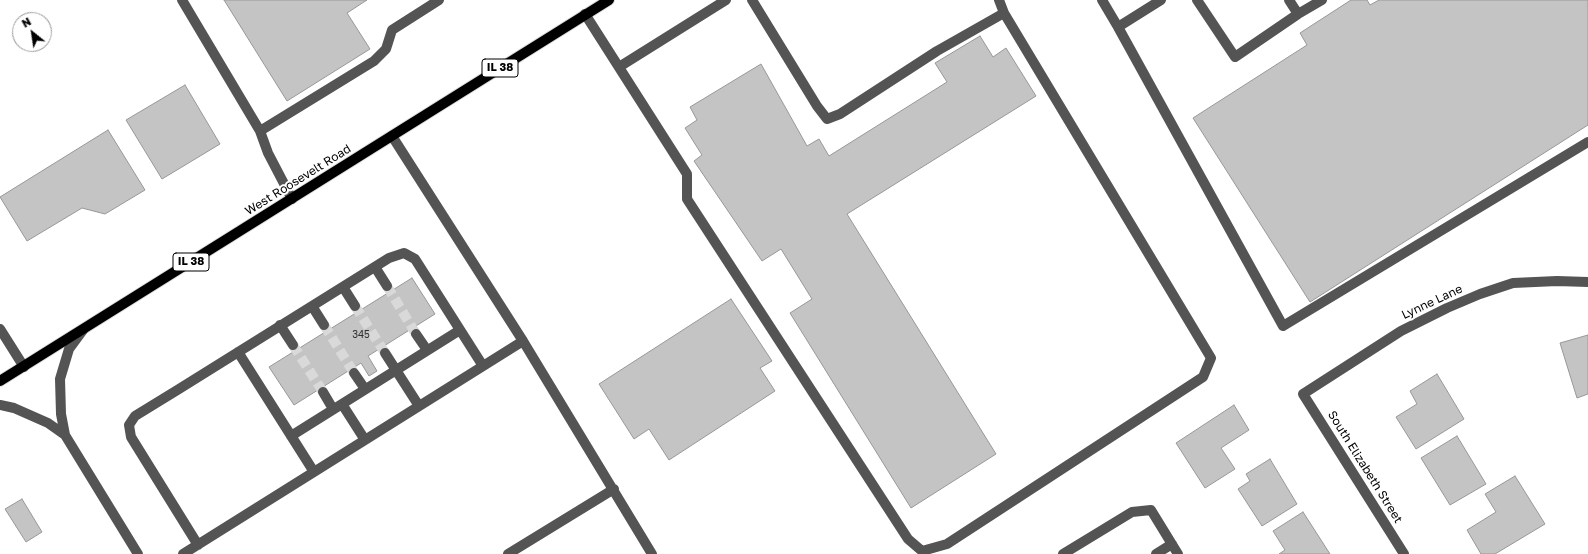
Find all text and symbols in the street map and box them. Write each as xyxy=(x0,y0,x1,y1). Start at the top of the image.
north arrow xyxy=(12,12,52,52)
text: N xyxy=(19,14,33,30)
road number: IL 38 xyxy=(482,59,518,77)
street label: West Roosevelt Road xyxy=(242,142,354,218)
road number: IL 38 xyxy=(173,253,209,271)
street label: Lynne Lane xyxy=(1399,282,1465,322)
house number: 345 xyxy=(352,329,370,341)
street label: South Elizabeth Street xyxy=(1325,408,1405,526)

